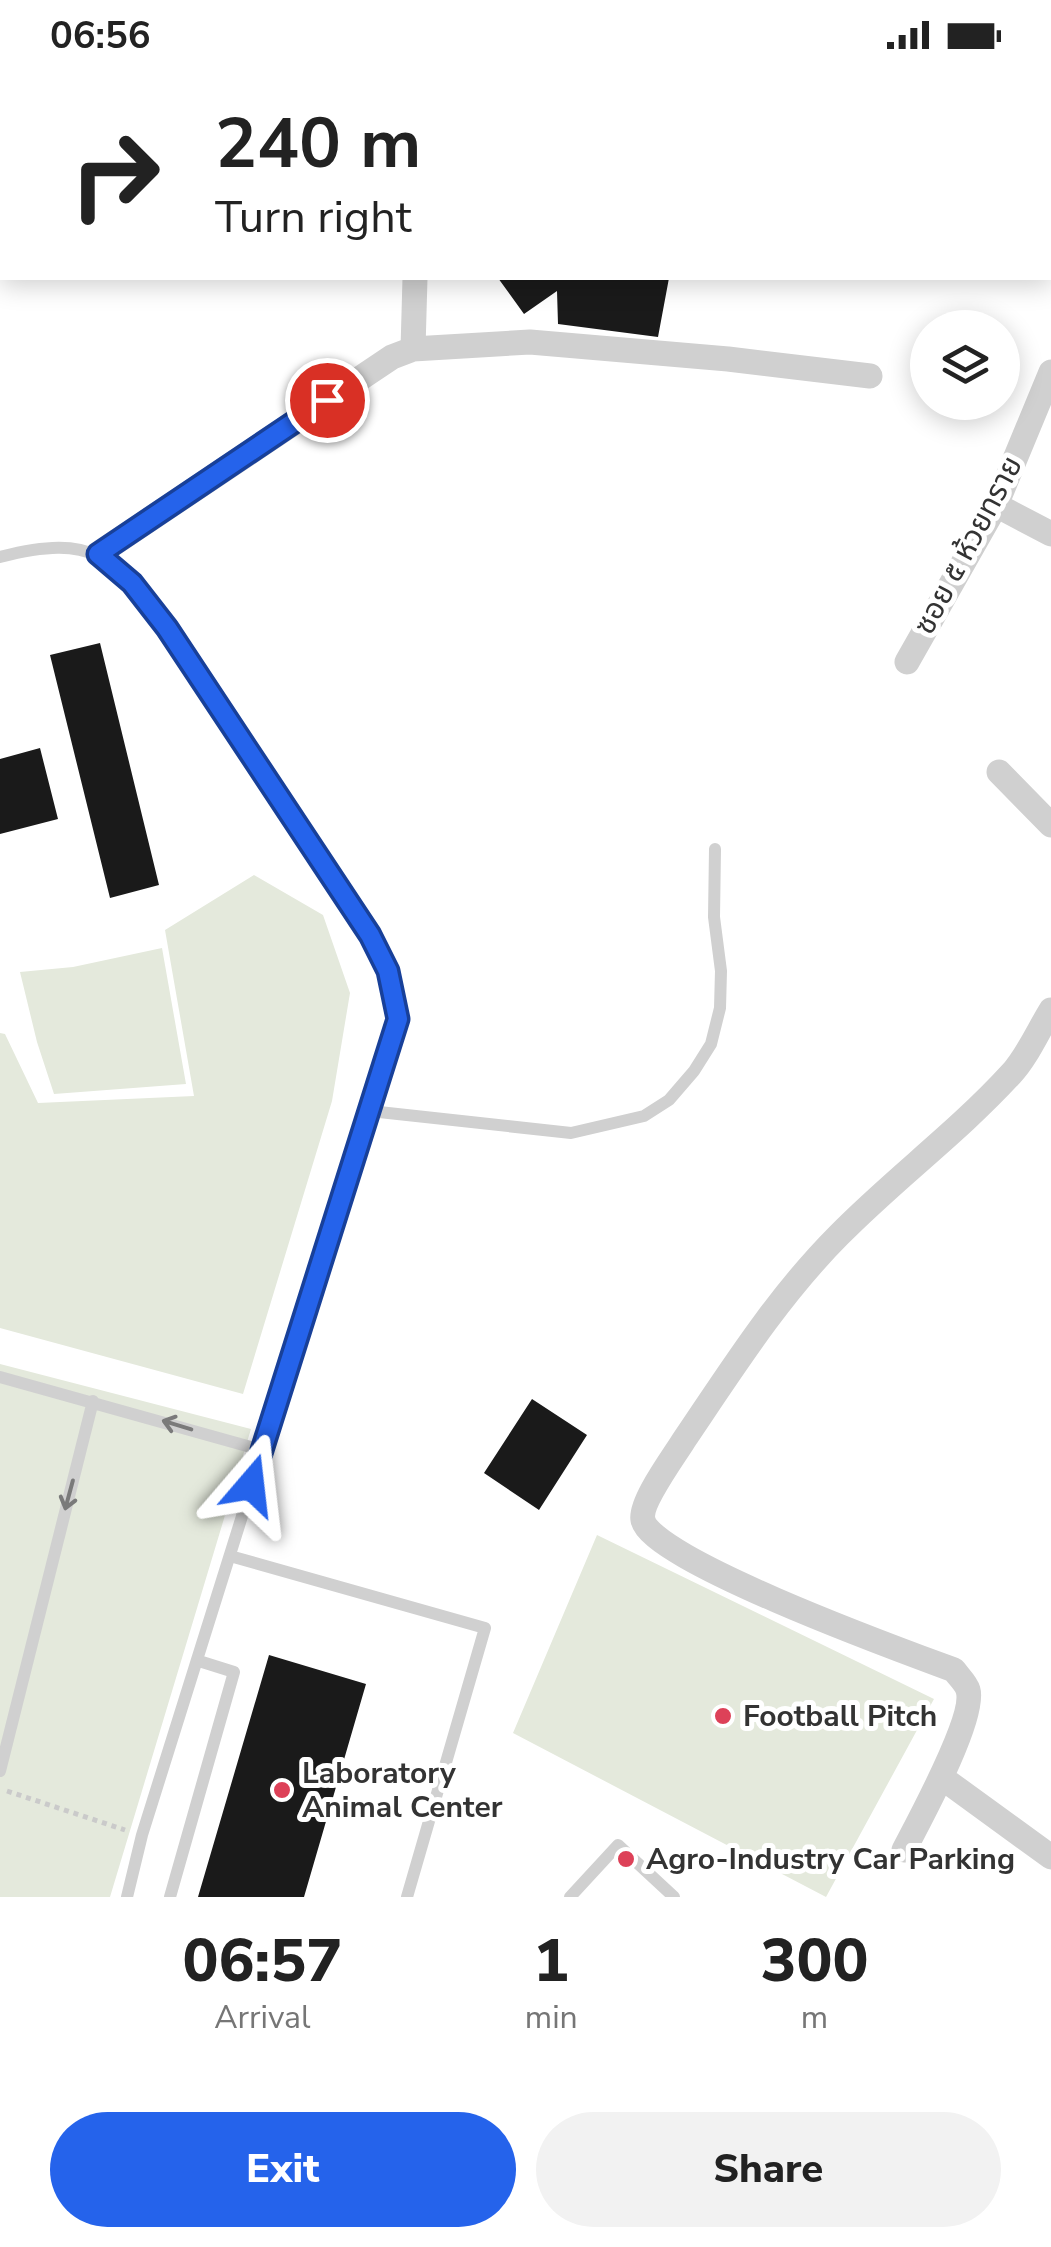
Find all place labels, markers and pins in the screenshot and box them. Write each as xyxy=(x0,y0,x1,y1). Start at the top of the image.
pin xyxy=(285,358,370,443)
place label: Football Pitch xyxy=(743,1696,937,1737)
marker: Football Pitch xyxy=(712,1705,734,1727)
place label: Laboratory Animal Center xyxy=(302,1753,503,1828)
marker: Laboratory Animal Center xyxy=(271,1779,293,1801)
place label: Agro-Industry Car Parking xyxy=(646,1839,1015,1880)
marker: Agro-Industry Car Parking xyxy=(615,1848,637,1870)

